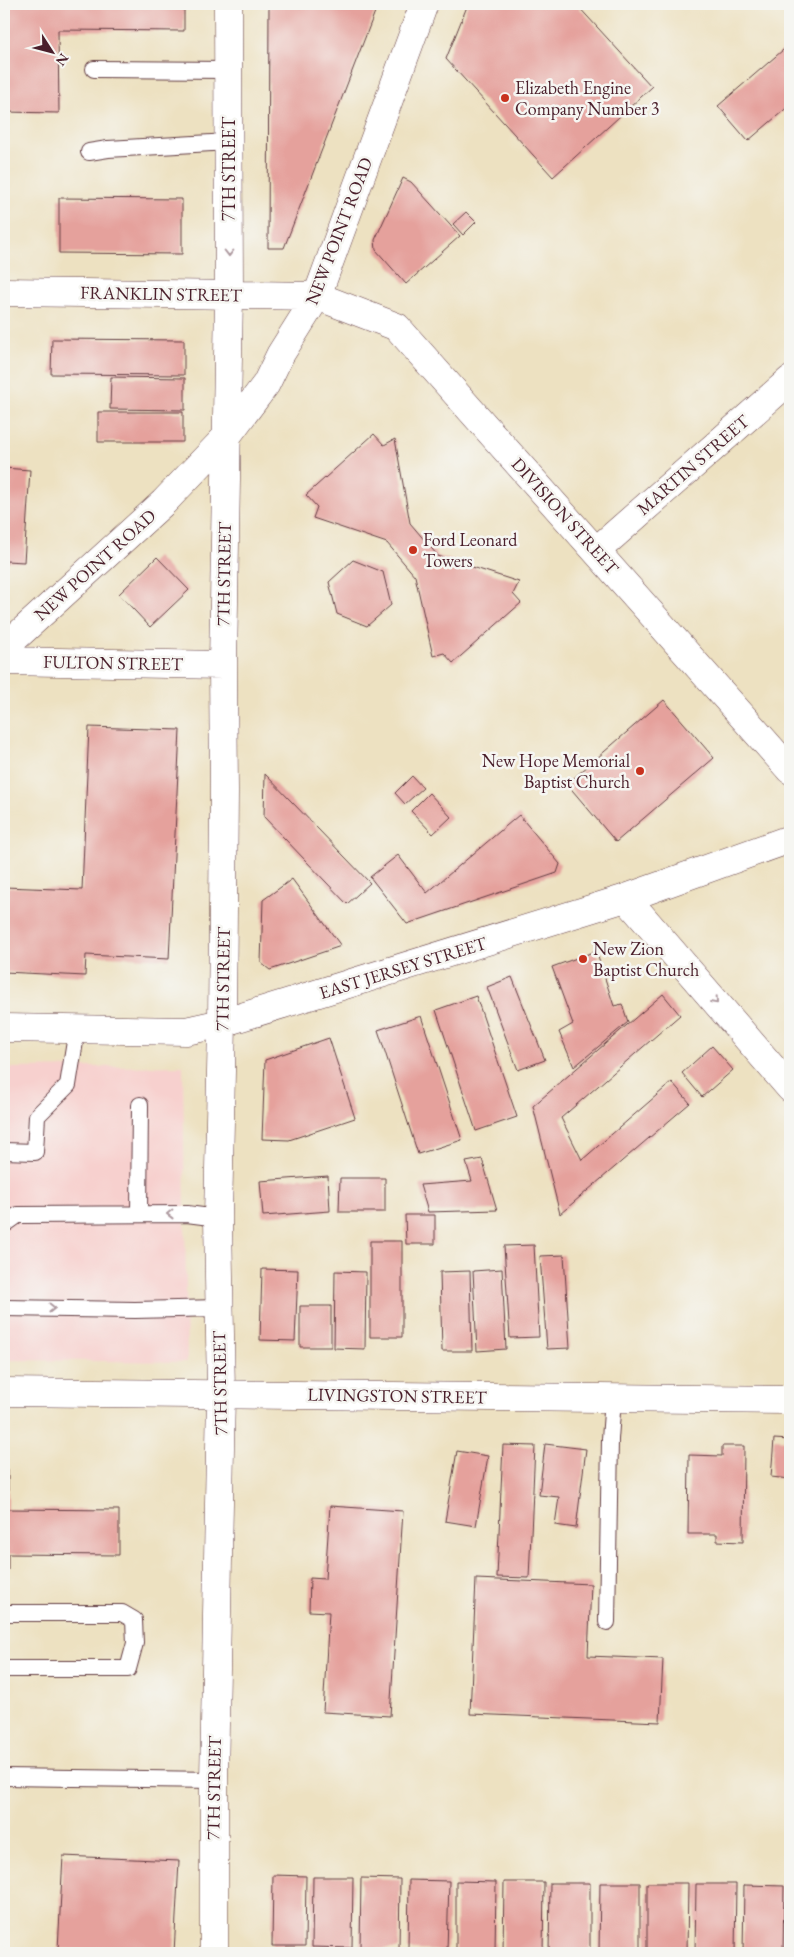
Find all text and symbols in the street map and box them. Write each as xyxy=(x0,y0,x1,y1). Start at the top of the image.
north arrow xyxy=(28,28,78,78)
text: N xyxy=(52,50,73,70)
place label: Elizabeth Engine Company Number 3 xyxy=(515,76,659,120)
marker: Elizabeth Engine Company Number 3 xyxy=(499,92,511,104)
street label: 7TH STREET xyxy=(217,116,240,221)
street label: NEW POINT ROAD xyxy=(300,154,377,308)
one-way arrow xyxy=(224,250,234,257)
street label: FRANKLIN STREET xyxy=(80,281,243,306)
street label: MARTIN STREET xyxy=(632,409,754,520)
street label: DIVISION STREET xyxy=(507,452,625,580)
street label: NEW POINT ROAD xyxy=(29,504,160,625)
street label: 7TH STREET xyxy=(211,521,236,626)
place label: Ford Leonard Towers xyxy=(423,528,518,572)
marker: Ford Leonard Towers xyxy=(407,544,419,556)
street label: FULTON STREET xyxy=(43,650,184,675)
place label: New Hope Memorial Baptist Church xyxy=(482,749,630,793)
marker: New Hope Memorial Baptist Church xyxy=(634,765,646,777)
street label: 7TH STREET xyxy=(210,926,235,1031)
street label: EAST JERSEY STREET xyxy=(316,931,490,1004)
place label: New Zion Baptist Church xyxy=(593,937,699,981)
marker: New Zion Baptist Church xyxy=(577,953,589,965)
one-way arrow xyxy=(709,996,718,1005)
one-way arrow xyxy=(165,1209,173,1219)
one-way arrow xyxy=(49,1303,57,1314)
street label: 7TH STREET xyxy=(207,1330,232,1435)
street label: LIVINGSTON STREET xyxy=(307,1382,488,1409)
street label: 7TH STREET xyxy=(201,1735,226,1840)

